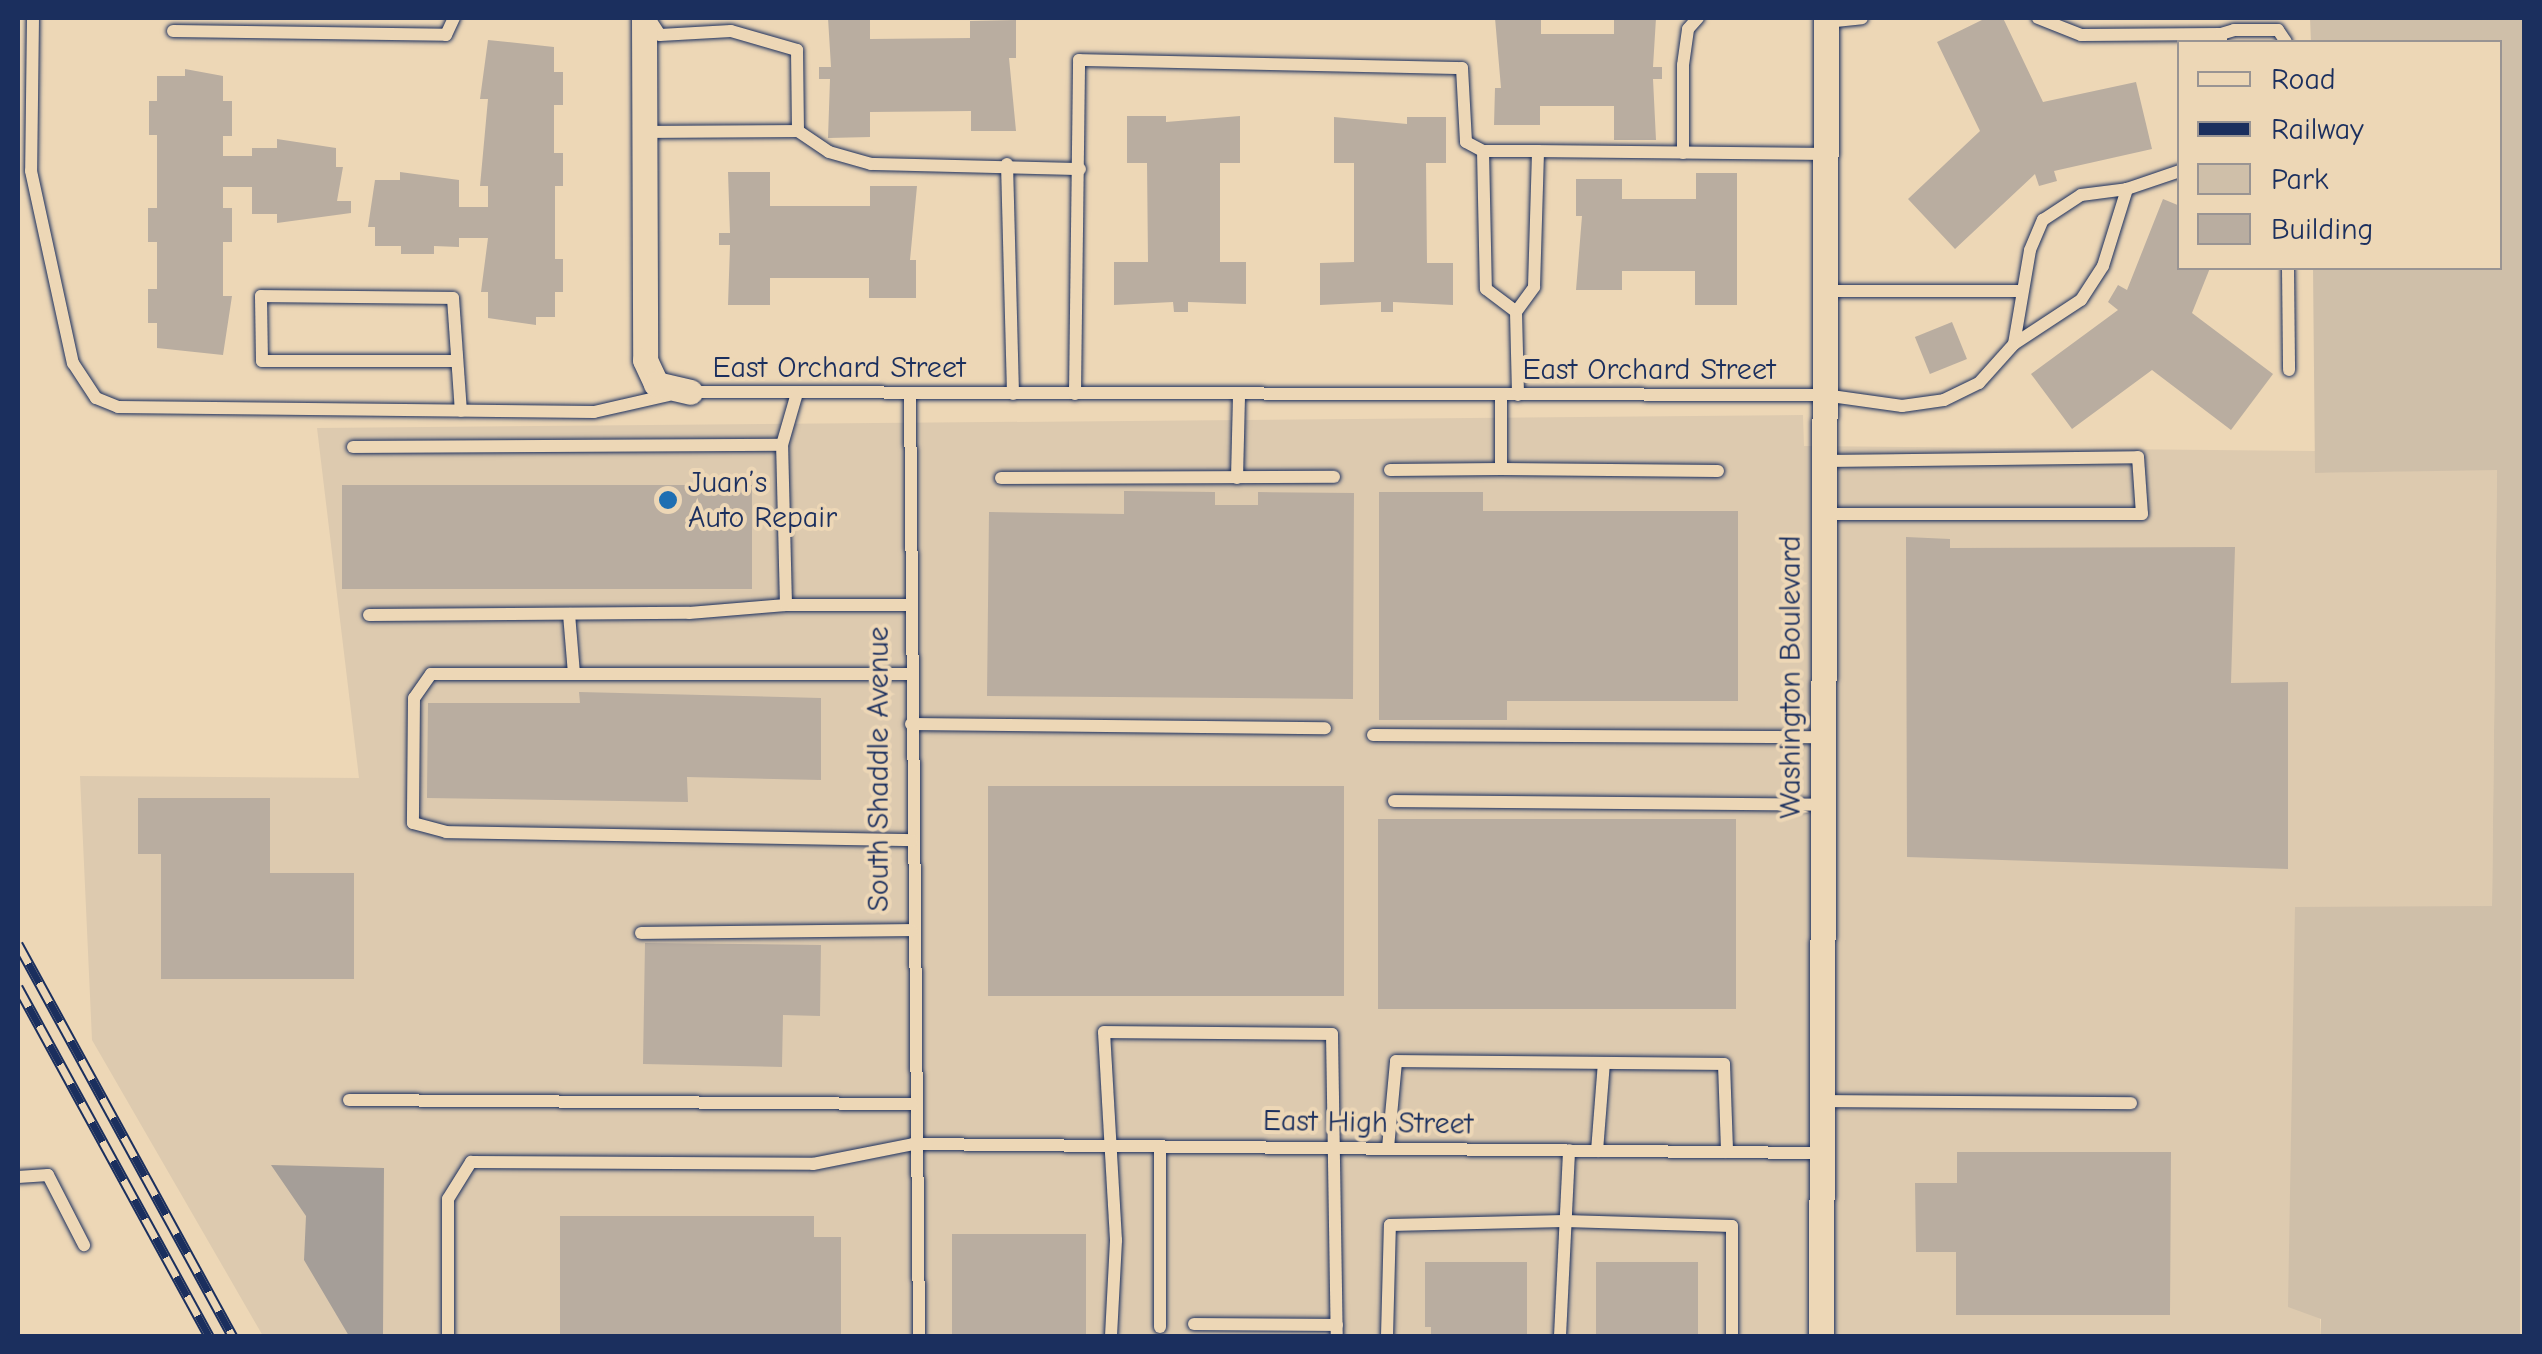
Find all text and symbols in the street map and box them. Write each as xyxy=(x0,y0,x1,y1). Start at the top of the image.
legend xyxy=(2177,40,2502,270)
text: Road xyxy=(2271,62,2336,97)
text: Railway xyxy=(2271,112,2364,147)
text: Park xyxy=(2271,162,2328,197)
text: Building xyxy=(2271,212,2374,247)
street label: East Orchard Street xyxy=(712,350,966,386)
street label: East Orchard Street xyxy=(1522,352,1776,388)
place label: Juan’s Auto Repair xyxy=(688,465,837,536)
marker: Juan’s Auto Repair xyxy=(657,489,679,511)
street label: Washington Boulevard xyxy=(1773,535,1809,819)
street label: South Shaddle Avenue xyxy=(861,626,897,912)
street label: East High Street xyxy=(1263,1103,1473,1143)

